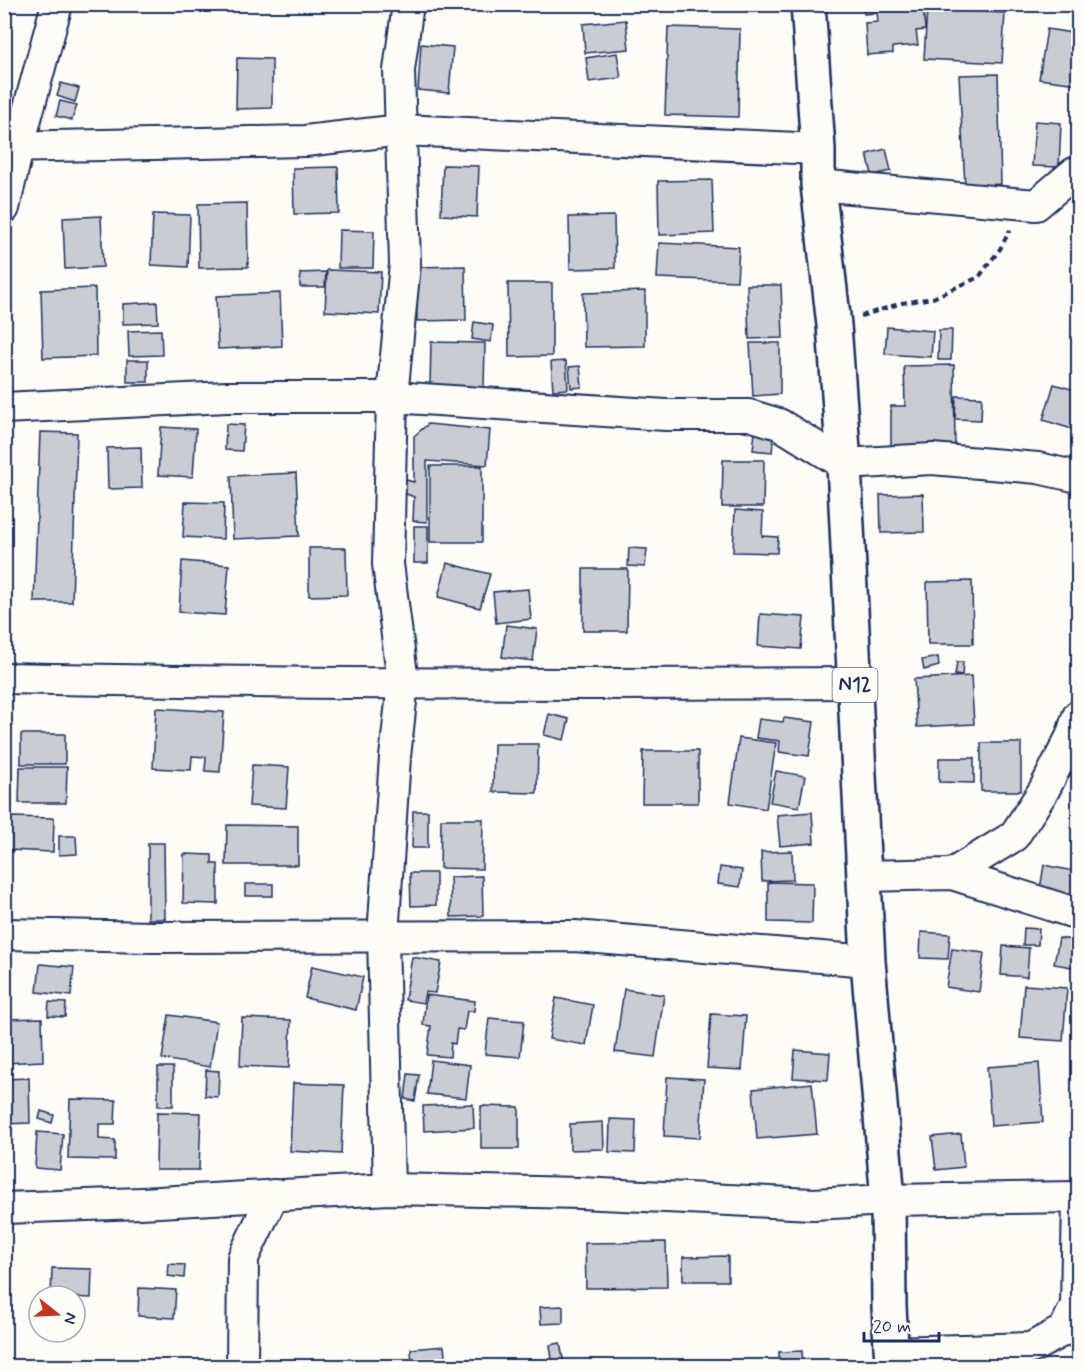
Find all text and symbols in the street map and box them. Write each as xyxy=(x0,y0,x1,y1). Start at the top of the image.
road number: N12 xyxy=(832,668,878,702)
north arrow xyxy=(27,1284,87,1344)
scale bar xyxy=(864,1305,939,1343)
text: N xyxy=(58,1310,81,1326)
text: 20 m xyxy=(873,1315,911,1339)

